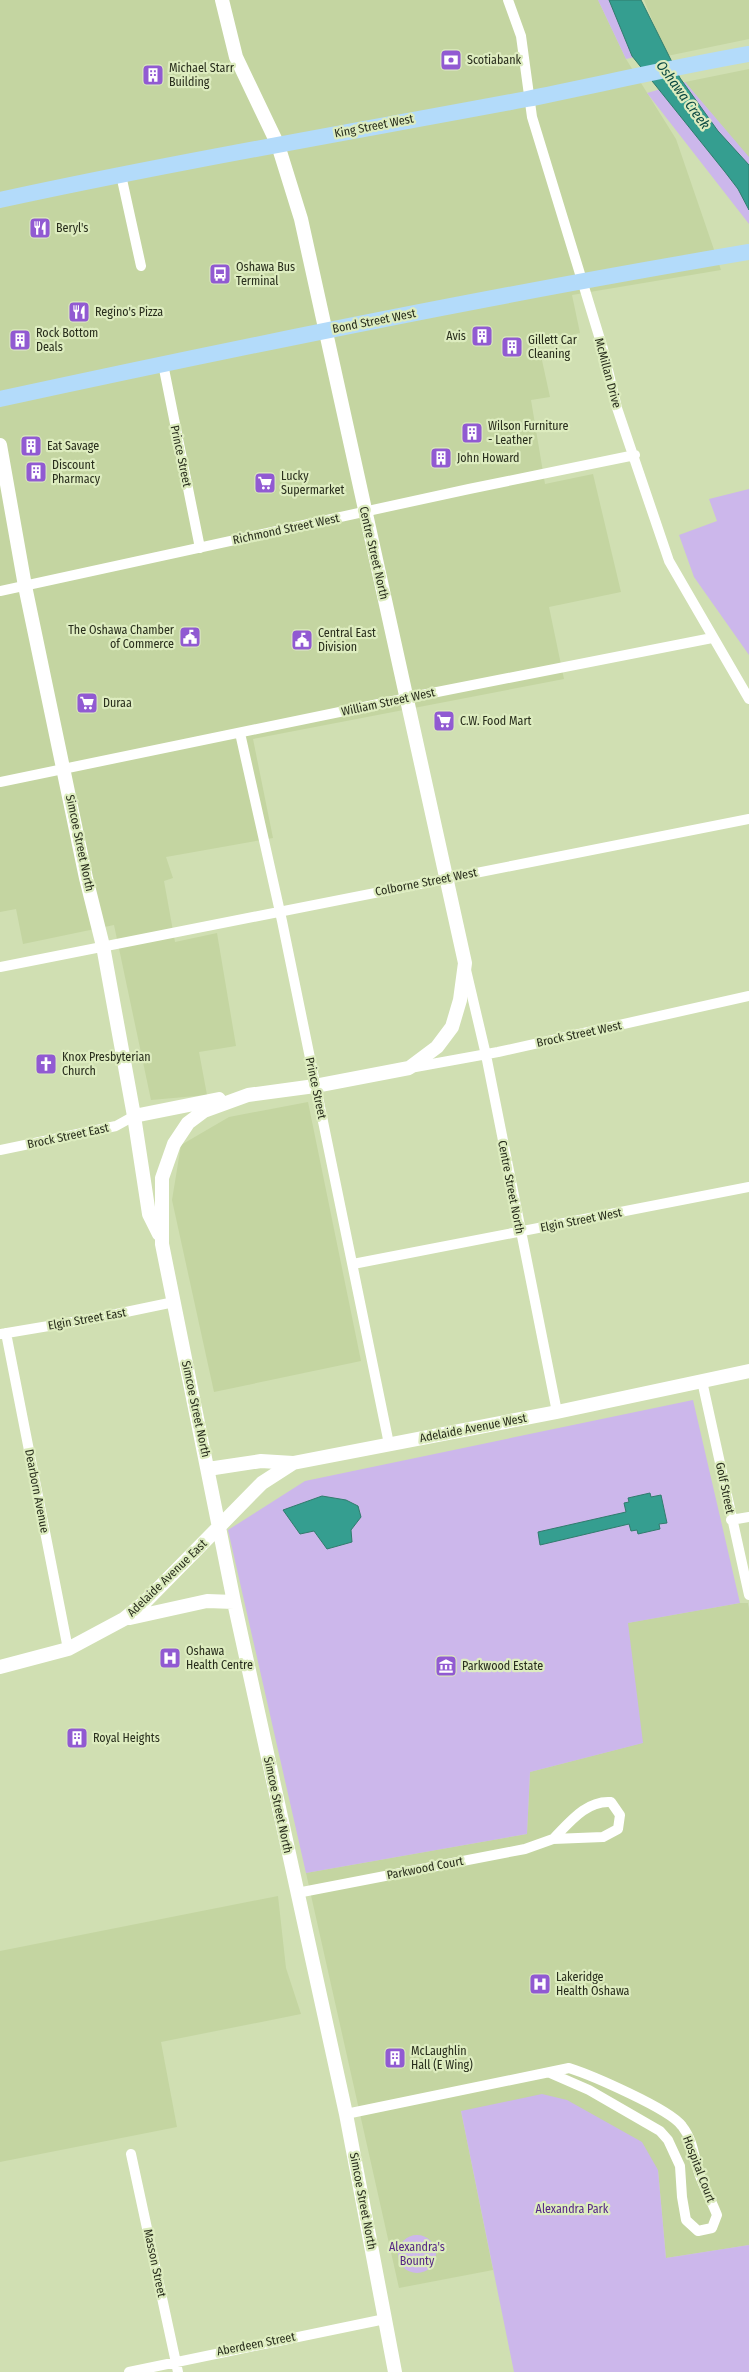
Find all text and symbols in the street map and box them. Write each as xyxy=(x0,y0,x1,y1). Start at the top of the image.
bank icon: Scotiabank xyxy=(439,48,463,72)
place label: Scotiabank xyxy=(467,53,521,67)
water label: Oshawa Creek xyxy=(653,58,714,133)
place label: Michael Starr Building xyxy=(169,61,235,89)
building icon: Michael Starr Building xyxy=(141,63,165,87)
street label: King Street West xyxy=(333,111,415,141)
restaurant icon: Beryl's xyxy=(28,216,52,240)
place label: Beryl's xyxy=(56,221,88,235)
place label: Oshawa Bus Terminal xyxy=(236,260,295,288)
bus stop icon: Oshawa Bus Terminal xyxy=(208,262,232,286)
restaurant icon: Regino's Pizza xyxy=(67,300,91,324)
place label: Regino's Pizza xyxy=(95,305,163,319)
street label: Bond Street West xyxy=(331,306,417,336)
building icon: Avis xyxy=(470,324,494,348)
place label: Rock Bottom Deals xyxy=(36,326,98,354)
building icon: Rock Bottom Deals xyxy=(8,328,32,352)
place label: Avis xyxy=(446,329,466,343)
place label: Gillett Car Cleaning xyxy=(528,333,578,361)
building icon: Gillett Car Cleaning xyxy=(500,335,524,359)
street label: McMillan Drive xyxy=(592,336,624,410)
place label: Wilson Furniture - Leather xyxy=(488,419,568,447)
building icon: Wilson Furniture - Leather xyxy=(460,421,484,445)
street label: Prince Street xyxy=(168,424,194,488)
building icon: Eat Savage xyxy=(19,434,43,458)
place label: Eat Savage xyxy=(47,439,99,453)
building icon: John Howard xyxy=(429,446,453,470)
place label: John Howard xyxy=(457,451,520,465)
place label: Discount Pharmacy xyxy=(52,458,101,486)
building icon: Discount Pharmacy xyxy=(24,460,48,484)
place label: Lucky Supermarket xyxy=(281,469,344,497)
supermarket icon: Lucky Supermarket xyxy=(253,471,277,495)
street label: Centre Street North xyxy=(356,505,392,601)
street label: Richmond Street West xyxy=(232,511,340,547)
place label: The Oshawa Chamber of Commerce xyxy=(68,623,175,651)
public building icon: The Oshawa Chamber of Commerce xyxy=(178,625,202,649)
place label: Central East Division xyxy=(318,626,376,654)
public building icon: Central East Division xyxy=(290,628,314,652)
street label: William Street West xyxy=(340,685,436,719)
supermarket icon: Duraa xyxy=(75,691,99,715)
place label: Duraa xyxy=(103,696,132,710)
supermarket icon: C.W. Food Mart xyxy=(432,709,456,733)
place label: C.W. Food Mart xyxy=(460,714,532,728)
street label: Simcoe Street North xyxy=(63,793,97,893)
street label: Colborne Street West xyxy=(374,865,478,899)
street label: Brock Street West xyxy=(535,1018,623,1050)
place label: Knox Presbyterian Church xyxy=(62,1050,151,1078)
church icon: Knox Presbyterian Church xyxy=(34,1052,58,1076)
street label: Prince Street xyxy=(303,1056,329,1120)
street label: Brock Street East xyxy=(26,1121,110,1151)
street label: Centre Street North xyxy=(495,1139,527,1235)
street label: Elgin Street West xyxy=(539,1205,623,1235)
street label: Elgin Street East xyxy=(47,1305,127,1333)
street label: Simcoe Street North xyxy=(179,1359,213,1459)
street label: Adelaide Avenue West xyxy=(418,1411,528,1445)
street label: Dearborn Avenue xyxy=(22,1448,52,1534)
street label: Golf Street xyxy=(713,1461,737,1515)
street label: Adelaide Avenue East xyxy=(124,1536,210,1620)
place label: Oshawa Health Centre xyxy=(186,1644,253,1672)
hospital icon: Oshawa Health Centre xyxy=(158,1646,182,1670)
museum icon: Parkwood Estate xyxy=(434,1654,458,1678)
place label: Parkwood Estate xyxy=(462,1659,543,1673)
building icon: Royal Heights xyxy=(65,1726,89,1750)
place label: Royal Heights xyxy=(93,1731,160,1745)
street label: Simcoe Street North xyxy=(261,1755,295,1855)
street label: Parkwood Court xyxy=(386,1854,464,1882)
place label: Lakeridge Health Oshawa xyxy=(556,1970,630,1998)
hospital icon: Lakeridge Health Oshawa xyxy=(528,1972,552,1996)
place label: McLaughlin Hall (E Wing) xyxy=(411,2044,473,2072)
building icon: McLaughlin Hall (E Wing) xyxy=(383,2046,407,2070)
street label: Hospital Court xyxy=(680,2134,718,2204)
street label: Simcoe Street North xyxy=(347,2151,379,2251)
park label: Alexandra Park xyxy=(536,2202,609,2216)
street label: Masson Street xyxy=(141,2228,169,2298)
park label: Alexandra's Bounty xyxy=(389,2240,445,2268)
street label: Aberdeen Street xyxy=(216,2330,296,2358)

